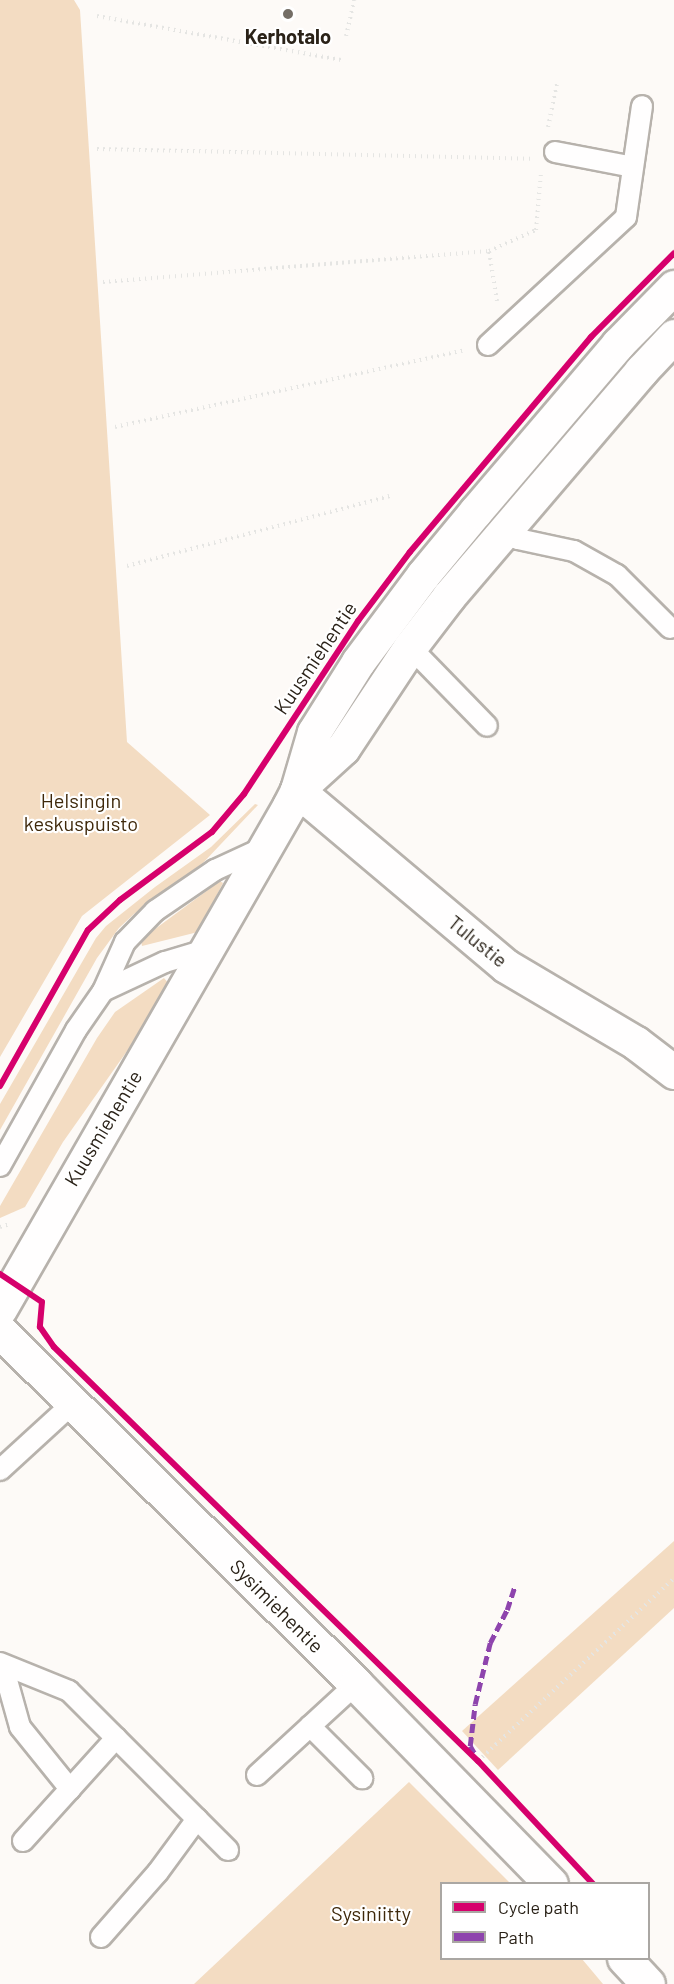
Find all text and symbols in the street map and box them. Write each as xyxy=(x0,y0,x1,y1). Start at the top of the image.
marker: Kerhotalo xyxy=(281,7,295,21)
place label: Kerhotalo xyxy=(245,24,331,48)
street label: Kuusmiehentie xyxy=(269,597,361,719)
park label: Helsingin keskuspuisto xyxy=(24,789,138,836)
street label: Tulustie xyxy=(444,910,512,972)
street label: Kuusmiehentie xyxy=(59,1066,147,1190)
street label: Sysimiehentie xyxy=(225,1554,329,1658)
legend xyxy=(440,1882,650,1960)
text: Cycle path xyxy=(498,1896,579,1918)
park label: Sysiniitty xyxy=(331,1901,411,1925)
text: Path xyxy=(498,1926,534,1948)

